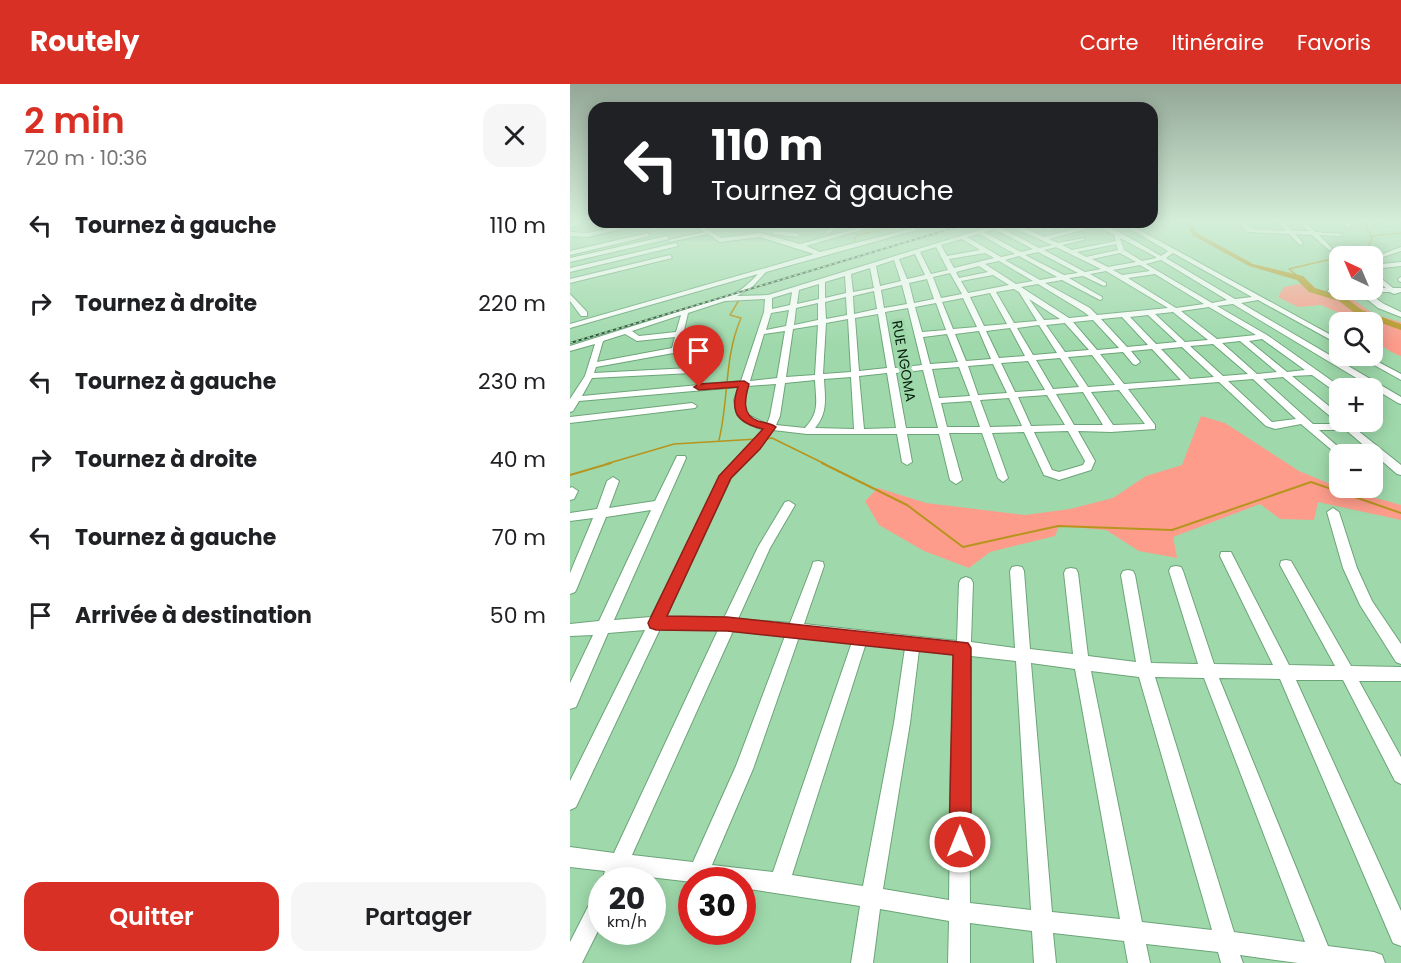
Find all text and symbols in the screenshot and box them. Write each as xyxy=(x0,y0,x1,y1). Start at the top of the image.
text: Routely xyxy=(30,22,140,61)
text: Carte xyxy=(1080,28,1139,57)
text: Itinéraire xyxy=(1172,28,1264,57)
text: Favoris xyxy=(1297,28,1371,57)
text: 2 min xyxy=(24,95,125,146)
button: close xyxy=(483,104,546,167)
text: 110 m xyxy=(711,116,823,175)
icon: left xyxy=(612,126,690,204)
text: 720 m · 10:36 xyxy=(24,144,148,172)
text: Tournez à gauche xyxy=(711,172,953,209)
icon: left xyxy=(24,209,57,242)
text: Tournez à gauche xyxy=(75,210,276,241)
text: 110 m xyxy=(490,210,546,241)
north arrow xyxy=(1329,246,1383,300)
map controls xyxy=(1329,246,1383,498)
icon: right xyxy=(24,287,57,320)
text: Tournez à droite xyxy=(75,288,257,319)
text: 220 m xyxy=(478,288,546,319)
button: search xyxy=(1329,312,1383,366)
street label: RUE NGOMA xyxy=(887,319,921,403)
pin xyxy=(673,325,724,387)
icon: arrive xyxy=(682,334,715,367)
icon: left xyxy=(24,365,57,398)
text: Tournez à gauche xyxy=(75,366,276,397)
text: 230 m xyxy=(478,366,546,397)
button: + xyxy=(1329,378,1383,432)
icon: right xyxy=(24,443,57,476)
text: Tournez à droite xyxy=(75,444,257,475)
text: 40 m xyxy=(490,444,546,475)
button: − xyxy=(1329,444,1383,498)
icon: left xyxy=(24,521,57,554)
text: Tournez à gauche xyxy=(75,522,276,553)
text: 70 m xyxy=(492,522,546,553)
icon: arrive xyxy=(24,599,57,632)
text: Arrivée à destination xyxy=(75,600,312,631)
text: 50 m xyxy=(490,600,546,631)
position arrow xyxy=(928,810,992,874)
speed limit sign: 30 xyxy=(678,867,756,945)
text: 20 xyxy=(609,877,645,920)
button: Quitter xyxy=(24,882,279,951)
button: Partager xyxy=(291,882,546,951)
text: km/h xyxy=(607,911,647,932)

